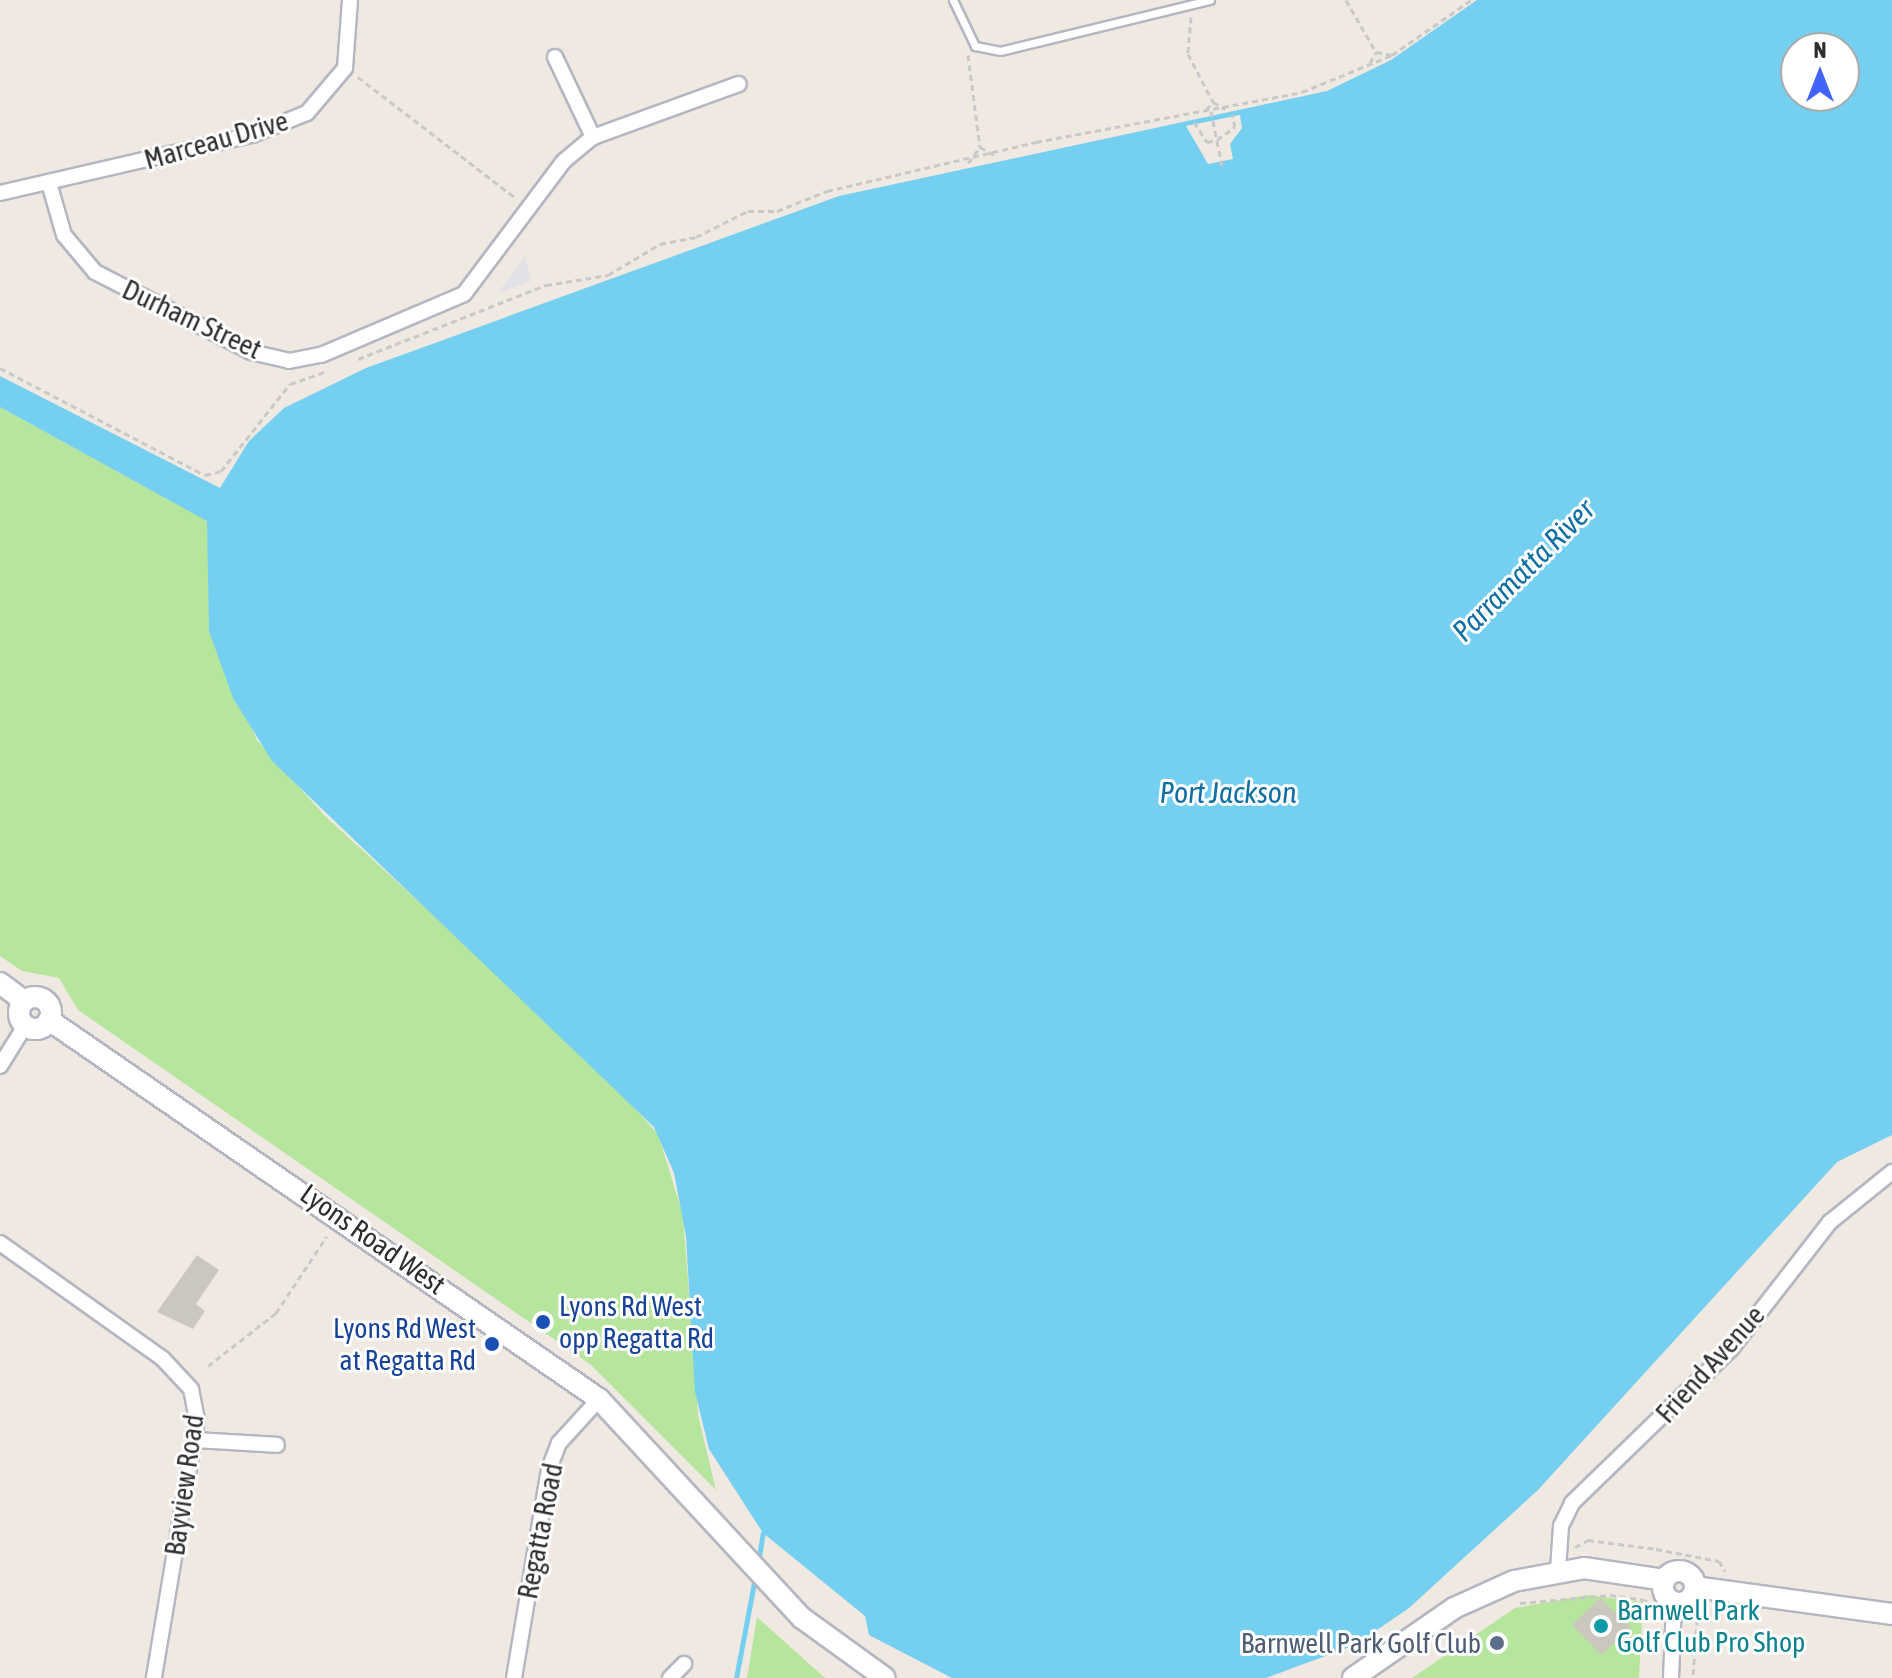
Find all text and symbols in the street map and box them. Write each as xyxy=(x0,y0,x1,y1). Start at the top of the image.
north arrow xyxy=(1780,32,1860,112)
text: N xyxy=(1814,37,1826,63)
street label: Marceau Drive xyxy=(140,103,292,177)
street label: Durham Street xyxy=(117,272,267,366)
water label: Parramatta River xyxy=(1444,491,1602,649)
water label: Port Jackson xyxy=(1160,774,1296,810)
street label: Lyons Road West xyxy=(294,1177,452,1301)
place label: Lyons Rd West opp Regatta Rd xyxy=(559,1289,714,1355)
street label: Friend Avenue xyxy=(1649,1298,1771,1430)
place label: Lyons Rd West at Regatta Rd xyxy=(333,1311,476,1377)
marker: Lyons Rd West opp Regatta Rd xyxy=(534,1313,552,1331)
marker: Lyons Rd West at Regatta Rd xyxy=(483,1335,501,1353)
street label: Bayview Road xyxy=(157,1412,211,1558)
street label: Regatta Road xyxy=(510,1460,570,1602)
place label: Barnwell Park Golf Club Pro Shop xyxy=(1617,1593,1805,1659)
marker: Barnwell Park Golf Club Pro Shop xyxy=(1592,1617,1610,1635)
place label: Barnwell Park Golf Club xyxy=(1241,1626,1481,1660)
marker: Barnwell Park Golf Club xyxy=(1488,1634,1506,1652)

